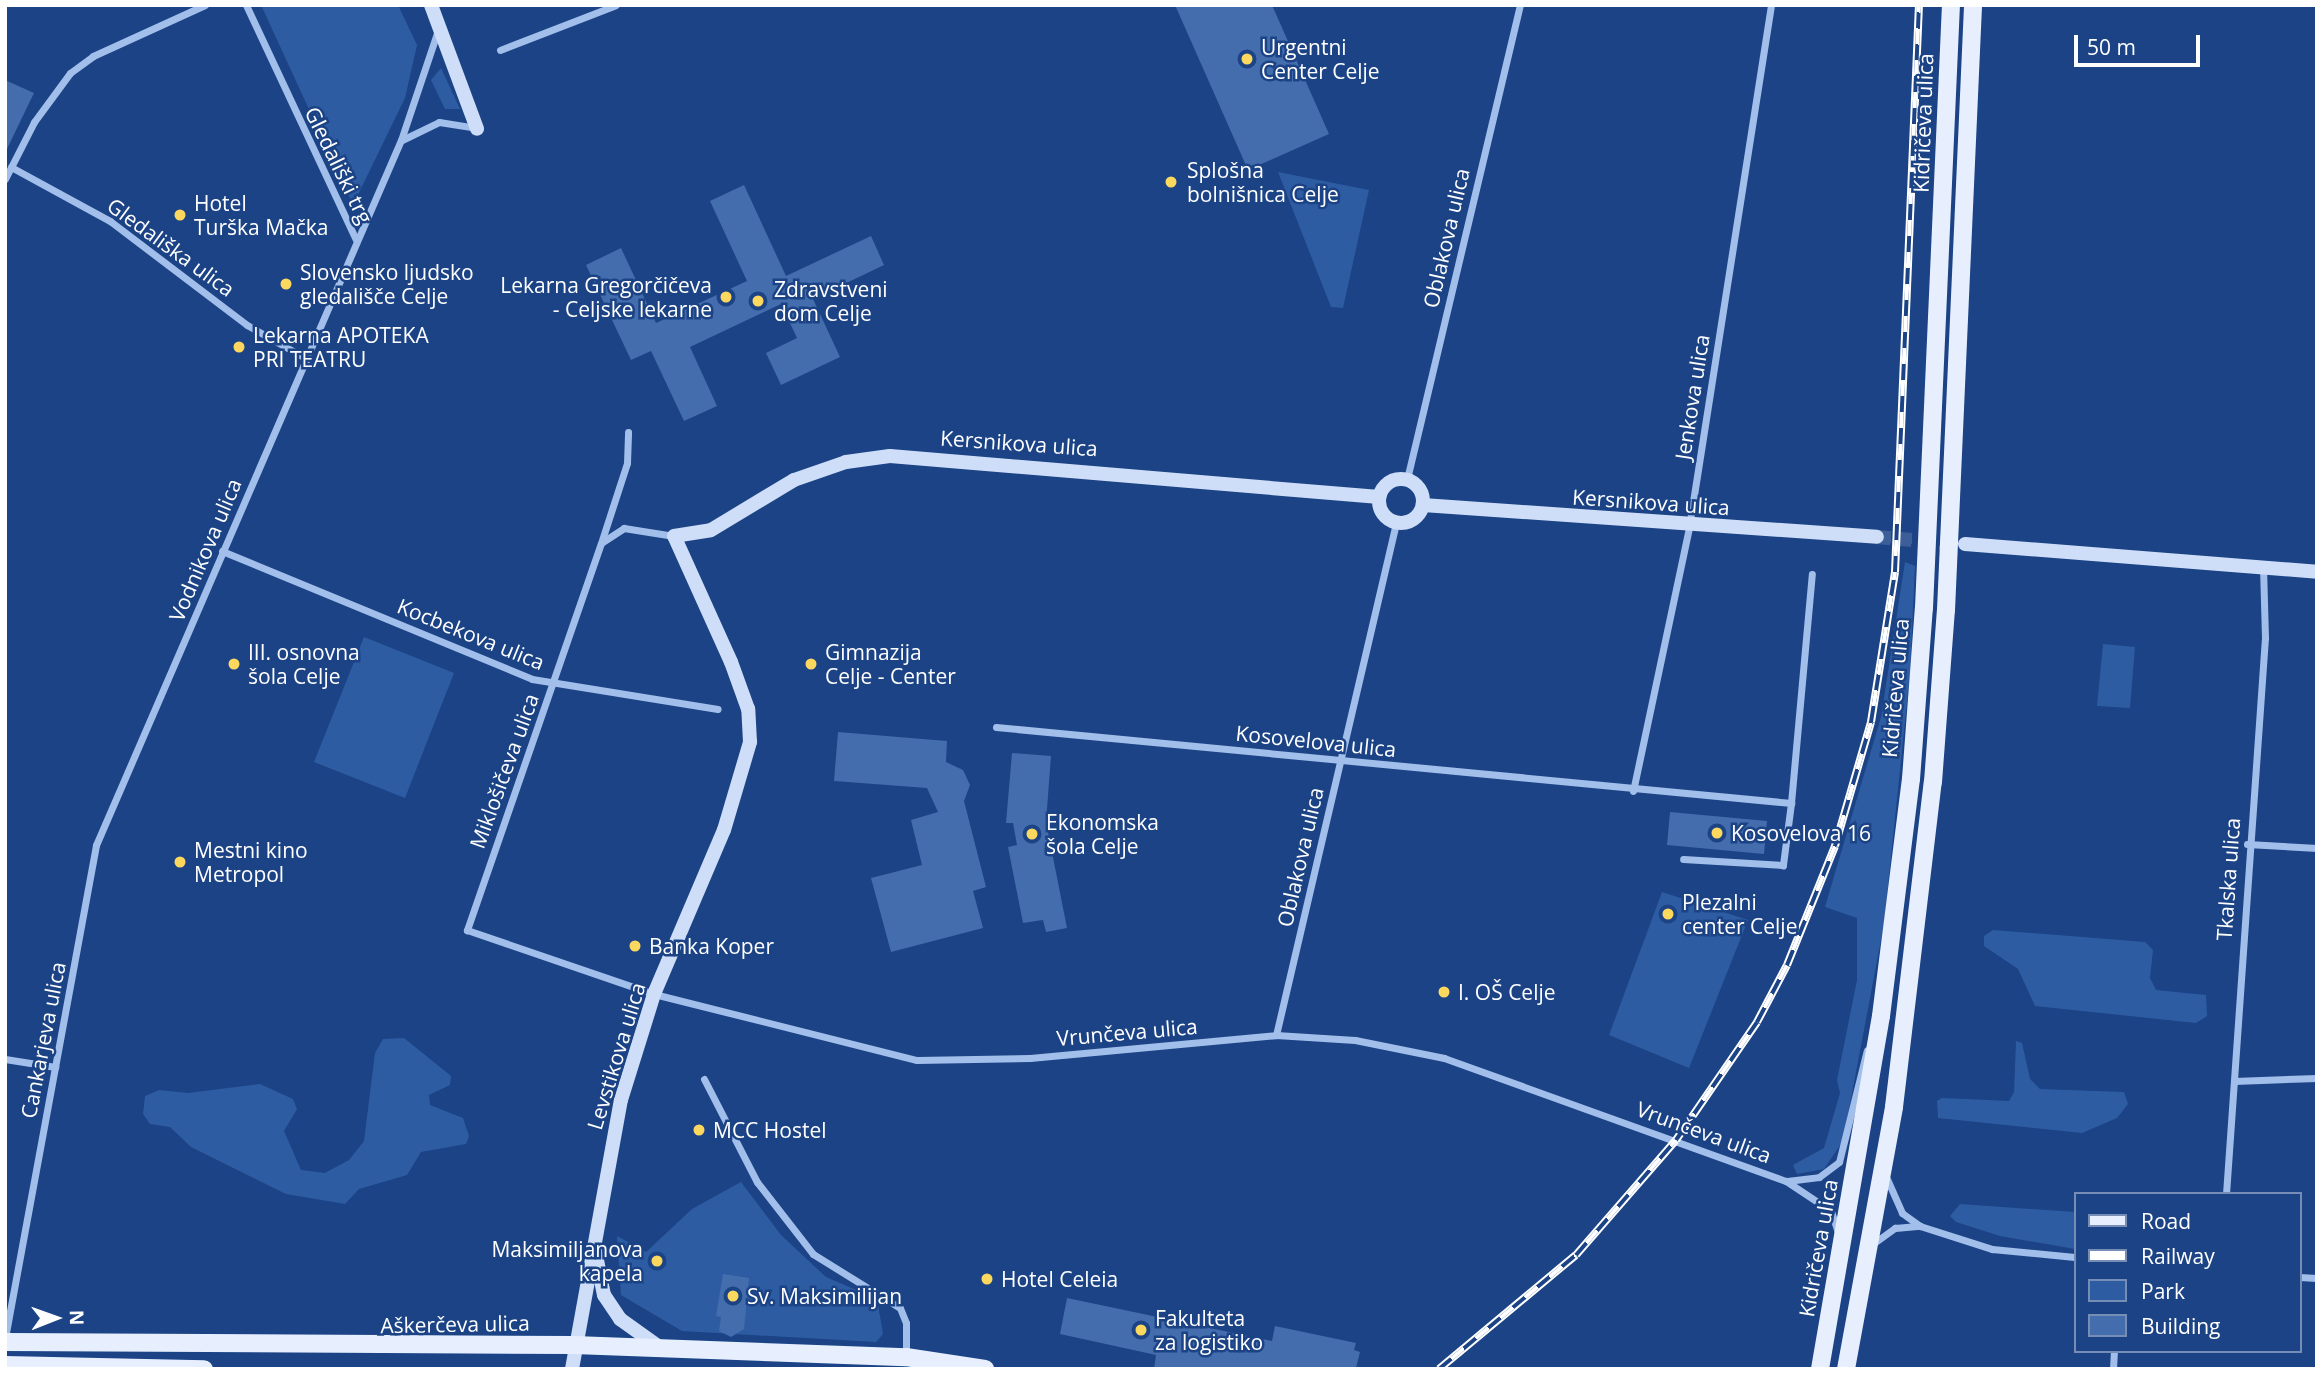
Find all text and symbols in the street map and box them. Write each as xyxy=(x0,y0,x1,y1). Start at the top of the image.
scale bar xyxy=(2077,21,2203,65)
text: 50 m xyxy=(2087,33,2136,61)
place label: Urgentni Center Celje xyxy=(1261,34,1380,84)
marker: Urgentni Center Celje xyxy=(1239,51,1255,67)
street label: Kidričeva ulica xyxy=(1908,53,1938,193)
street label: Gledališki trg xyxy=(300,103,378,227)
place label: Splošna bolnišnica Celje xyxy=(1187,157,1339,207)
street label: Oblakova ulica xyxy=(1418,166,1474,310)
marker: Splošna bolnišnica Celje xyxy=(1161,172,1181,192)
place label: Hotel Turška Mačka xyxy=(194,190,329,240)
street label: Gledališka ulica xyxy=(103,192,239,302)
marker: Hotel Turška Mačka xyxy=(172,207,188,223)
place label: Slovensko ljudsko gledališče Celje xyxy=(300,259,474,309)
place label: Lekarna Gregorčičeva - Celjske lekarne xyxy=(500,272,712,322)
marker: Slovensko ljudsko gledališče Celje xyxy=(278,276,294,292)
place label: Zdravstveni dom Celje xyxy=(774,276,888,326)
marker: Lekarna Gregorčičeva - Celjske lekarne xyxy=(718,289,734,305)
marker: Zdravstveni dom Celje xyxy=(748,291,768,311)
place label: Lekarna APOTEKA PRI TEATRU xyxy=(253,322,429,372)
street label: Jenkova ulica xyxy=(1670,332,1714,462)
marker: Lekarna APOTEKA PRI TEATRU xyxy=(231,339,247,355)
street label: Kersnikova ulica xyxy=(939,425,1099,461)
street label: Vodnikova ulica xyxy=(164,475,246,625)
street label: Kersnikova ulica xyxy=(1571,484,1731,520)
street label: Kocbekova ulica xyxy=(394,593,548,675)
street label: Kidričeva ulica xyxy=(1876,617,1914,759)
place label: III. osnovna šola Celje xyxy=(248,639,360,689)
place label: Gimnazija Celje - Center xyxy=(825,639,956,689)
marker: III. osnovna šola Celje xyxy=(226,656,242,672)
marker: Gimnazija Celje - Center xyxy=(803,656,819,672)
street label: Miklošičeva ulica xyxy=(464,690,544,852)
street label: Kosovelova ulica xyxy=(1235,720,1397,762)
street label: Oblakova ulica xyxy=(1272,785,1328,929)
place label: Ekonomska šola Celje xyxy=(1046,809,1159,859)
street label: Tkalska ulica xyxy=(2211,817,2245,941)
place label: Kosovelova 16 xyxy=(1731,820,1871,846)
marker: Kosovelova 16 xyxy=(1709,825,1725,841)
marker: Ekonomska šola Celje xyxy=(1024,826,1040,842)
place label: Mestni kino Metropol xyxy=(194,837,308,887)
marker: Mestni kino Metropol xyxy=(172,854,188,870)
place label: Plezalni center Celje xyxy=(1682,889,1797,939)
marker: Plezalni center Celje xyxy=(1660,906,1676,922)
place label: Banka Koper xyxy=(649,933,774,959)
marker: Banka Koper xyxy=(627,938,643,954)
street label: Cankarjeva ulica xyxy=(15,960,71,1120)
street label: Levstikova ulica xyxy=(582,979,650,1133)
place label: I. OŠ Celje xyxy=(1458,979,1556,1005)
marker: I. OŠ Celje xyxy=(1436,984,1452,1000)
street label: Vrunčeva ulica xyxy=(1055,1013,1199,1051)
street label: Vrunčeva ulica xyxy=(1633,1096,1775,1168)
place label: MCC Hostel xyxy=(713,1117,827,1143)
marker: MCC Hostel xyxy=(691,1122,707,1138)
street label: Kidričeva ulica xyxy=(1793,1177,1843,1319)
legend xyxy=(2074,1192,2301,1353)
text: Road xyxy=(2141,1207,2191,1235)
place label: Maksimiljanova kapela xyxy=(491,1236,643,1286)
text: Railway xyxy=(2141,1242,2215,1270)
marker: Maksimiljanova kapela xyxy=(649,1253,665,1269)
place label: Hotel Celeia xyxy=(1001,1266,1118,1292)
marker: Hotel Celeia xyxy=(979,1271,995,1287)
text: Park xyxy=(2141,1277,2185,1305)
north arrow xyxy=(21,1283,91,1353)
place label: Sv. Maksimilijan xyxy=(747,1283,902,1309)
marker: Sv. Maksimilijan xyxy=(725,1288,741,1304)
place label: Fakulteta za logistiko xyxy=(1155,1305,1263,1355)
text: N xyxy=(64,1310,90,1326)
street label: Aškerčeva ulica xyxy=(380,1310,530,1338)
text: Building xyxy=(2141,1312,2220,1340)
marker: Fakulteta za logistiko xyxy=(1133,1322,1149,1338)

